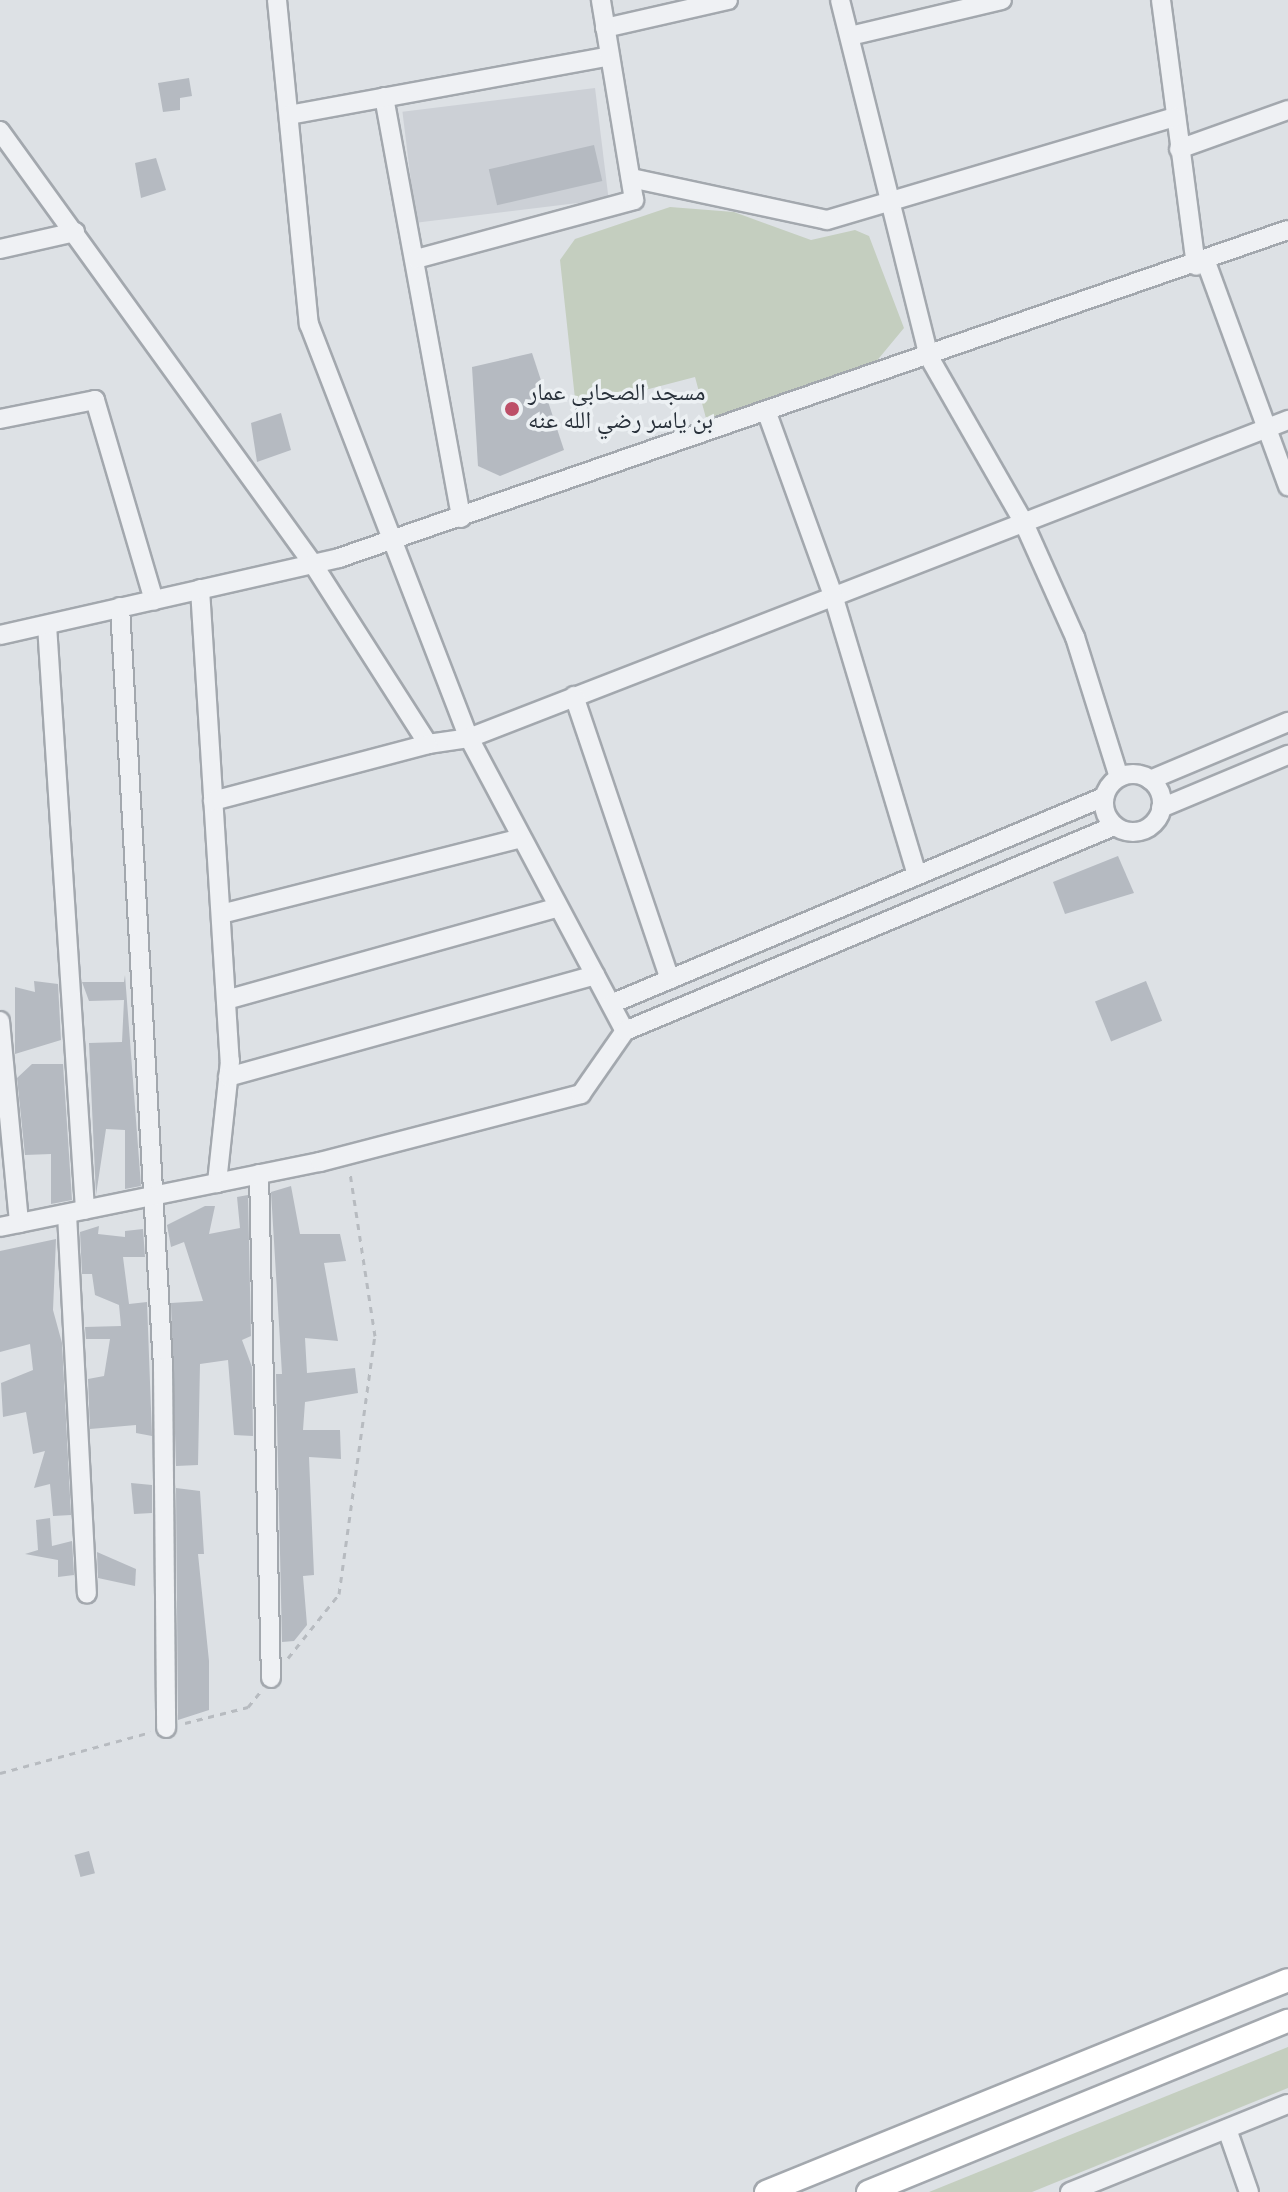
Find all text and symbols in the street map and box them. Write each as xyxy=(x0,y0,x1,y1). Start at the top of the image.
place label: مسجد الصحابي عمار بن ياسر رضي الله عنه xyxy=(528,381,713,437)
marker: مسجد الصحابي عمار بن ياسر رضي الله عنه xyxy=(503,400,521,418)

